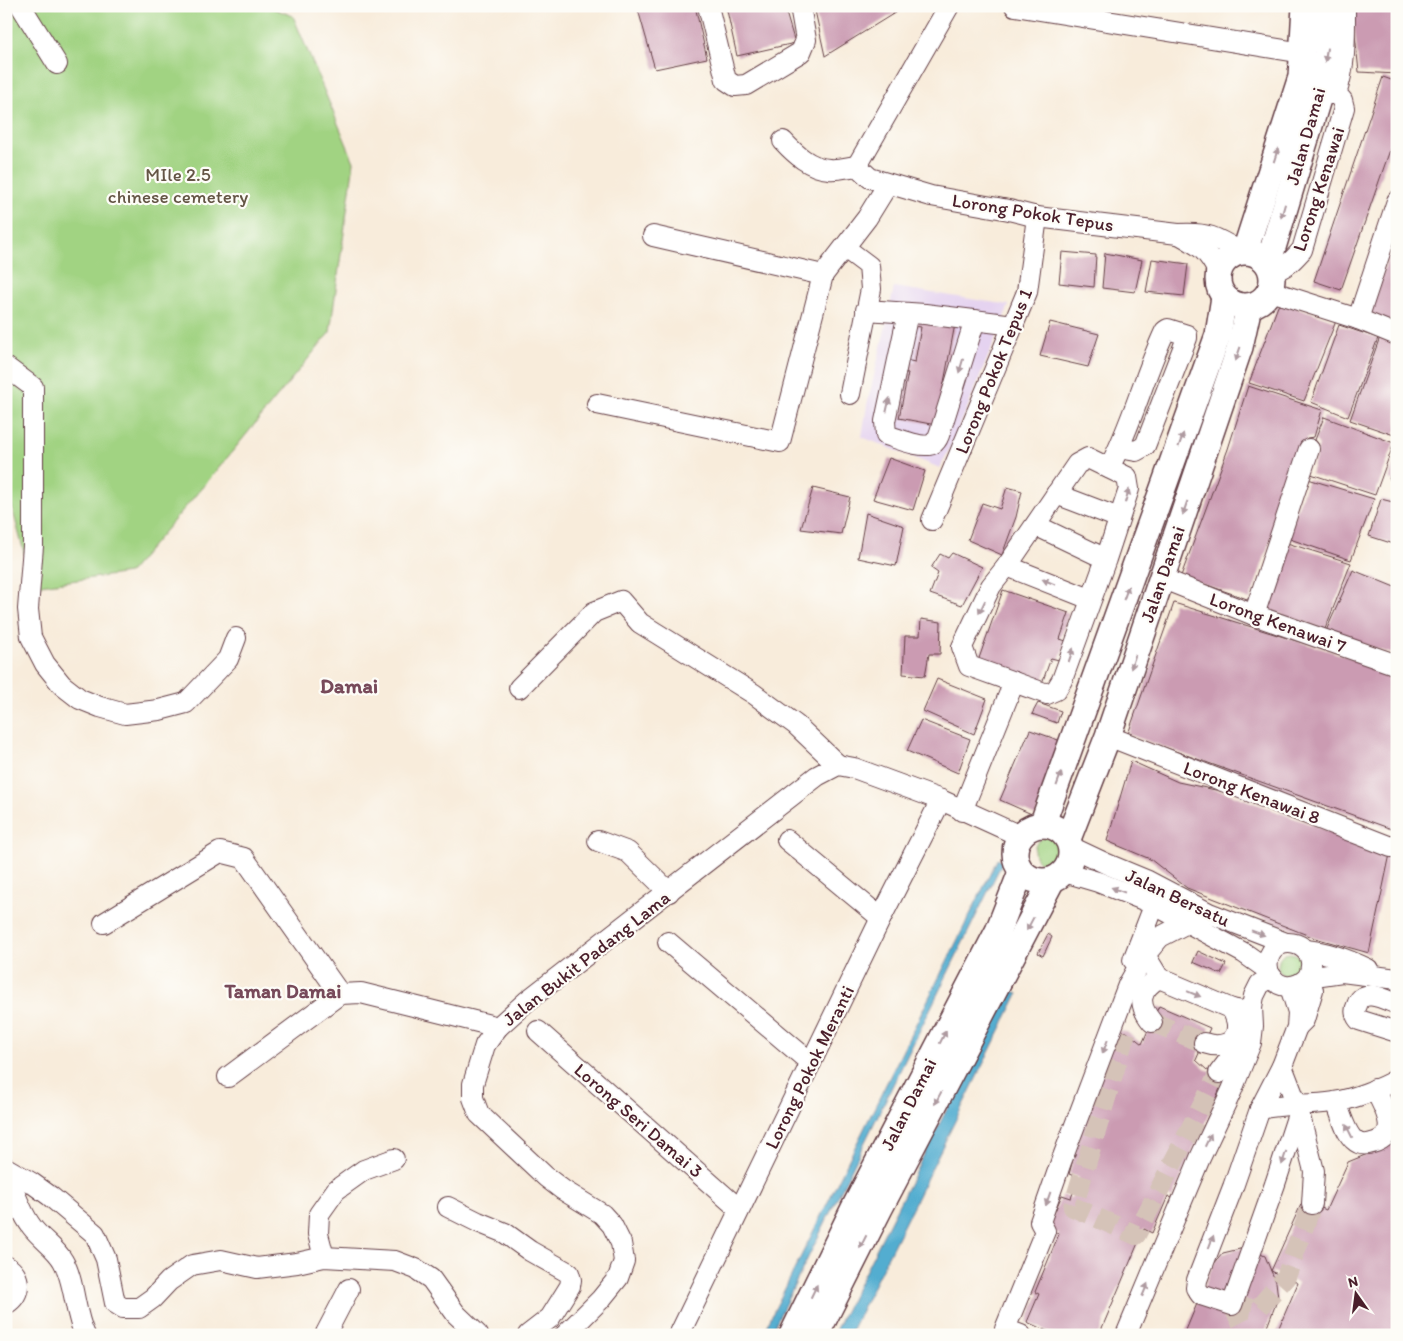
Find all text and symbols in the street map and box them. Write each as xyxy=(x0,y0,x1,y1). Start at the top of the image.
one-way arrow xyxy=(1322,47,1330,63)
street label: Jalan Damai xyxy=(1281,85,1330,188)
street label: Lorong Kenawai xyxy=(1287,124,1349,254)
one-way arrow xyxy=(1272,147,1280,162)
park label: MIle 2.5 chinese cemetery xyxy=(108,163,248,208)
street label: Lorong Pokok Tepus xyxy=(950,188,1115,237)
one-way arrow xyxy=(1279,204,1287,219)
street label: Lorong Pokok Tepus 1 xyxy=(950,285,1037,457)
one-way arrow xyxy=(1234,347,1242,362)
one-way arrow xyxy=(956,359,964,374)
one-way arrow xyxy=(885,396,893,412)
one-way arrow xyxy=(1177,432,1185,447)
one-way arrow xyxy=(1123,488,1131,503)
one-way arrow xyxy=(1181,500,1188,515)
street label: Jalan Damai xyxy=(1135,523,1190,625)
one-way arrow xyxy=(1042,578,1056,586)
one-way arrow xyxy=(1122,585,1130,600)
street label: Lorong Kenawai 7 xyxy=(1207,587,1349,658)
one-way arrow xyxy=(977,600,985,614)
one-way arrow xyxy=(1068,647,1075,662)
one-way arrow xyxy=(1129,654,1136,669)
district label: Damai xyxy=(320,673,378,698)
street label: Lorong Kenawai 8 xyxy=(1180,756,1323,829)
one-way arrow xyxy=(1055,771,1063,786)
street label: Jalan Bersatu xyxy=(1122,863,1234,932)
street label: Jalan Bukit Padang Lama xyxy=(498,886,675,1031)
one-way arrow xyxy=(1110,886,1125,893)
one-way arrow xyxy=(1026,916,1034,931)
one-way arrow xyxy=(1251,930,1266,937)
district label: Taman Damai xyxy=(224,979,341,1003)
street label: Lorong Pokok Meranti xyxy=(760,982,859,1153)
one-way arrow xyxy=(1187,990,1201,998)
one-way arrow xyxy=(939,1030,947,1044)
one-way arrow xyxy=(1101,1040,1109,1055)
street label: Jalan Damai xyxy=(875,1054,942,1154)
street label: Lorong Seri Damai 3 xyxy=(570,1058,708,1183)
one-way arrow xyxy=(934,1091,942,1106)
one-way arrow xyxy=(1345,1124,1353,1139)
one-way arrow xyxy=(1204,1133,1212,1147)
one-way arrow xyxy=(1280,1150,1287,1165)
one-way arrow xyxy=(1044,1192,1051,1207)
one-way arrow xyxy=(1207,1234,1215,1249)
one-way arrow xyxy=(858,1235,867,1250)
north arrow xyxy=(1330,1268,1380,1318)
text: N xyxy=(1346,1272,1360,1291)
one-way arrow xyxy=(1141,1282,1149,1297)
one-way arrow xyxy=(810,1284,818,1298)

